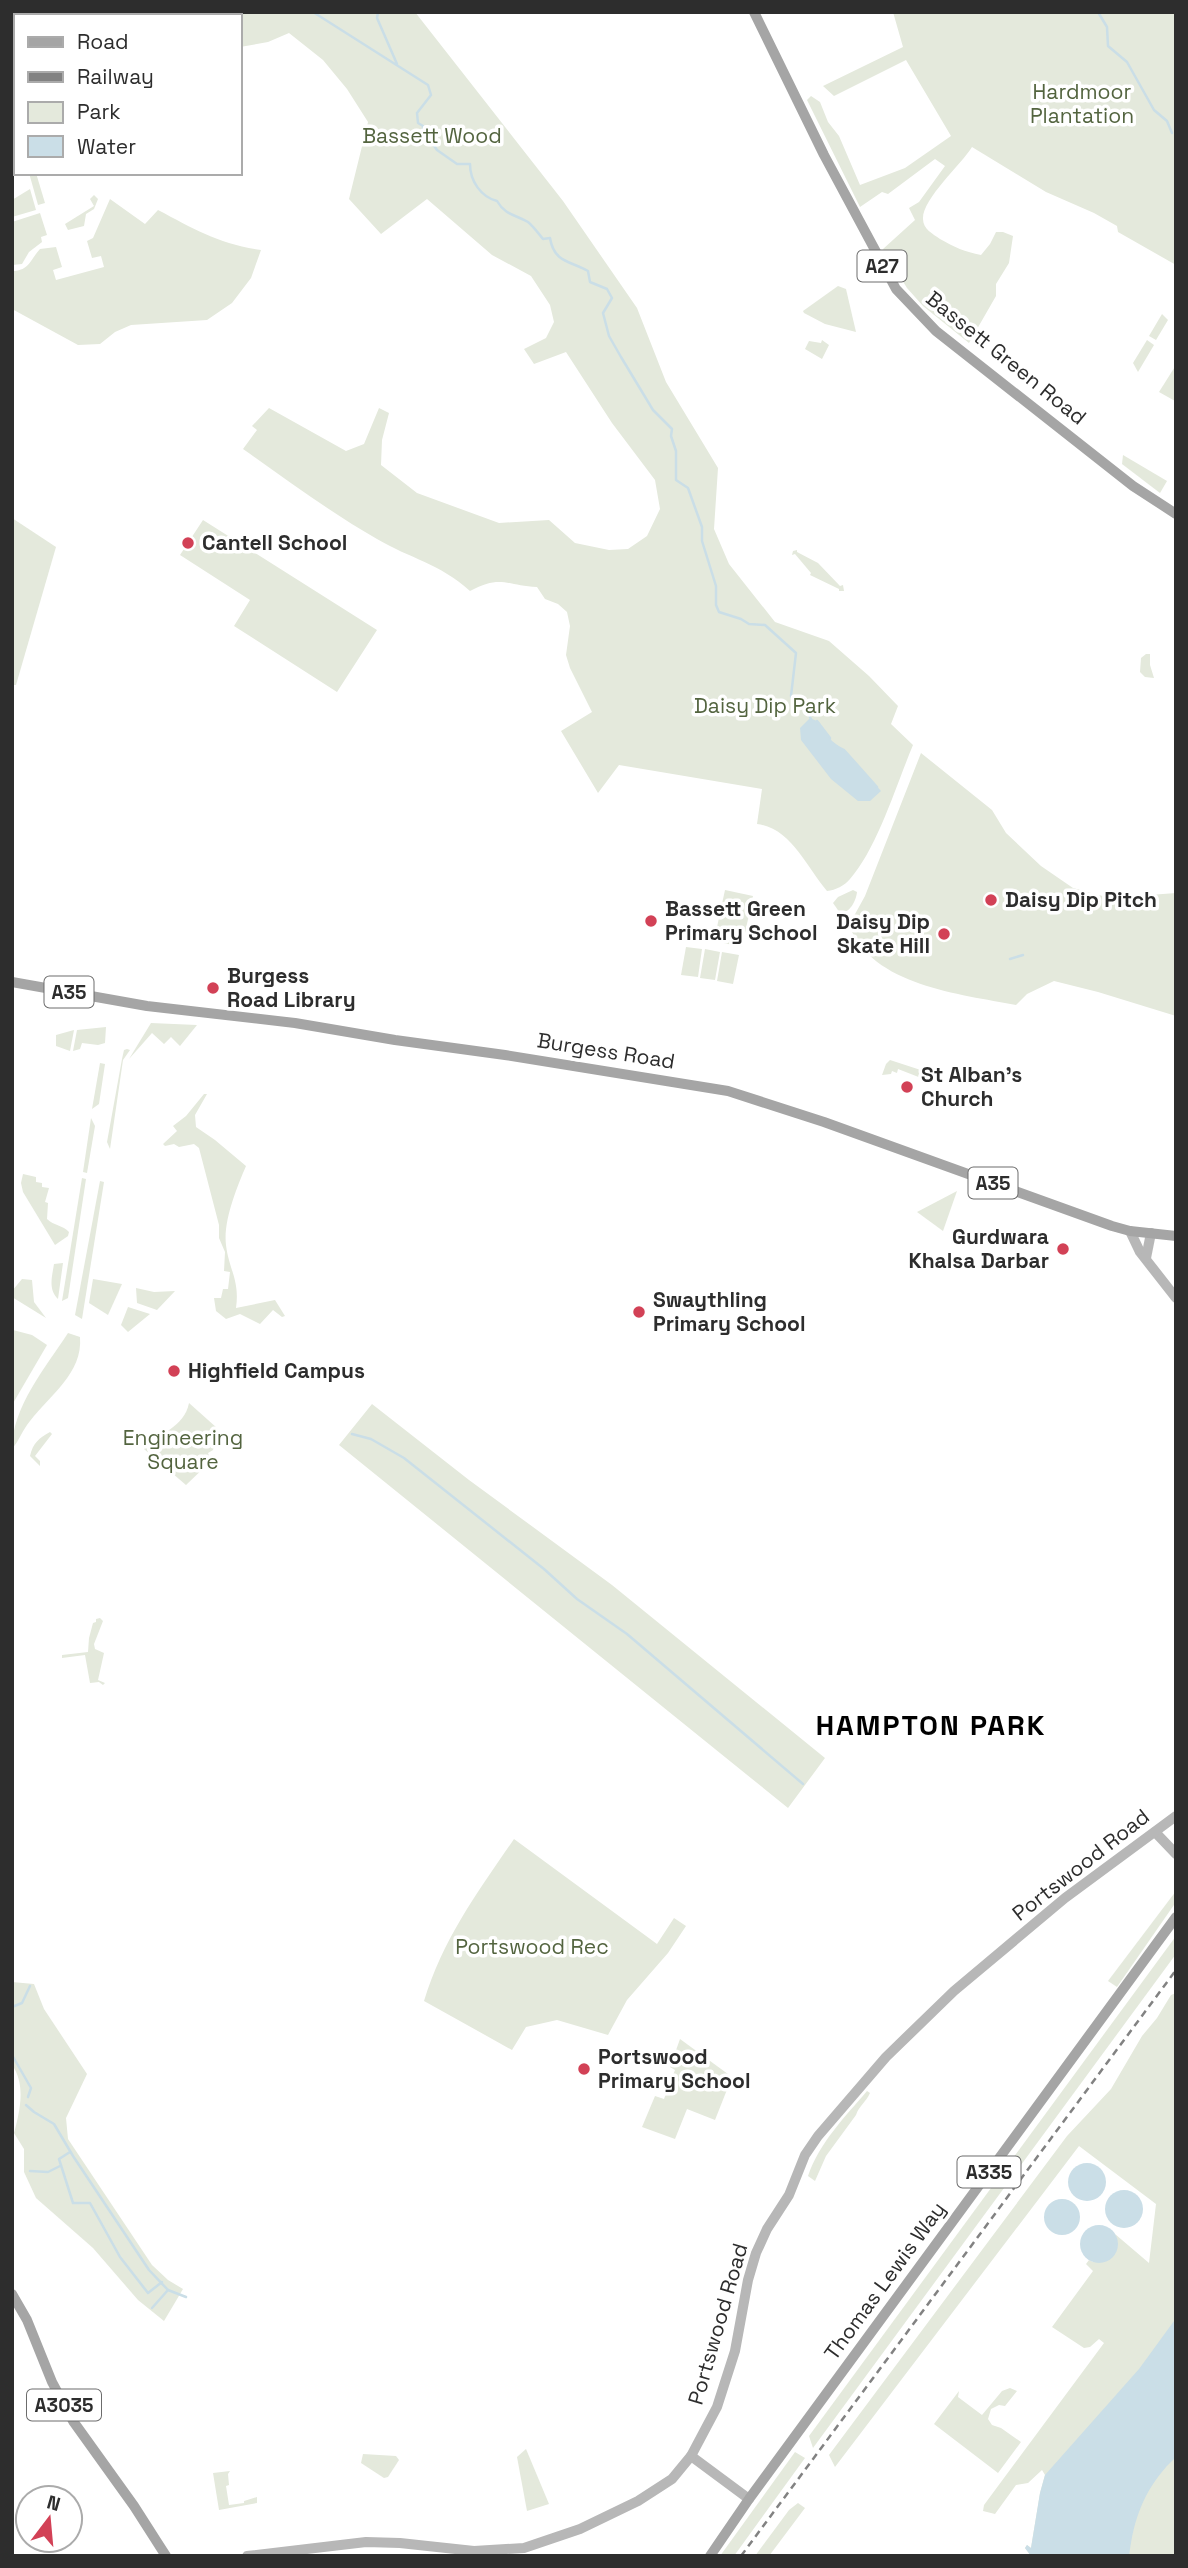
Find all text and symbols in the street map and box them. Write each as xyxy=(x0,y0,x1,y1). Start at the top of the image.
legend xyxy=(14,14,242,175)
text: Road xyxy=(77,28,129,55)
text: Railway xyxy=(77,63,154,90)
park label: Hardmoor Plantation xyxy=(1030,78,1134,129)
text: Park xyxy=(77,98,121,125)
park label: Bassett Wood xyxy=(362,122,502,149)
text: Water xyxy=(77,133,136,160)
road number: A27 xyxy=(858,250,906,282)
street label: Bassett Green Road xyxy=(921,285,1092,431)
place label: Cantell School xyxy=(202,529,347,556)
marker: Cantell School xyxy=(180,535,196,551)
park label: Daisy Dip Park xyxy=(694,692,836,719)
place label: Daisy Dip Pitch xyxy=(1005,886,1157,913)
marker: Daisy Dip Pitch xyxy=(983,892,999,908)
place label: Bassett Green Primary School xyxy=(665,895,818,946)
place label: Daisy Dip Skate Hill xyxy=(836,908,930,959)
marker: Bassett Green Primary School xyxy=(643,913,659,929)
marker: Daisy Dip Skate Hill xyxy=(936,926,952,942)
place label: Burgess Road Library xyxy=(227,962,356,1013)
road number: A35 xyxy=(44,976,94,1008)
marker: Burgess Road Library xyxy=(205,980,221,996)
street label: Burgess Road xyxy=(535,1026,677,1075)
place label: St Alban's Church xyxy=(921,1061,1022,1112)
marker: St Alban's Church xyxy=(899,1079,915,1095)
road number: A35 xyxy=(968,1168,1018,1198)
place label: Gurdwara Khalsa Darbar xyxy=(909,1223,1049,1274)
marker: Gurdwara Khalsa Darbar xyxy=(1055,1241,1071,1257)
place label: Swaythling Primary School xyxy=(653,1286,806,1337)
marker: Swaythling Primary School xyxy=(631,1304,647,1320)
place label: Highfield Campus xyxy=(188,1357,365,1384)
marker: Highfield Campus xyxy=(166,1363,182,1379)
park label: Engineering Square xyxy=(123,1424,243,1475)
district label: HAMPTON PARK xyxy=(816,1707,1046,1743)
street label: Portswood Road xyxy=(1007,1803,1155,1927)
park label: Portswood Rec xyxy=(455,1933,609,1960)
place label: Portswood Primary School xyxy=(598,2043,751,2094)
marker: Portswood Primary School xyxy=(576,2061,592,2077)
road number: A335 xyxy=(958,2156,1020,2188)
street label: Thomas Lewis Way xyxy=(818,2196,951,2365)
street label: Portswood Road xyxy=(682,2240,753,2408)
road number: A3035 xyxy=(27,2390,101,2420)
north arrow xyxy=(14,2484,84,2554)
text: N xyxy=(44,2489,63,2517)

